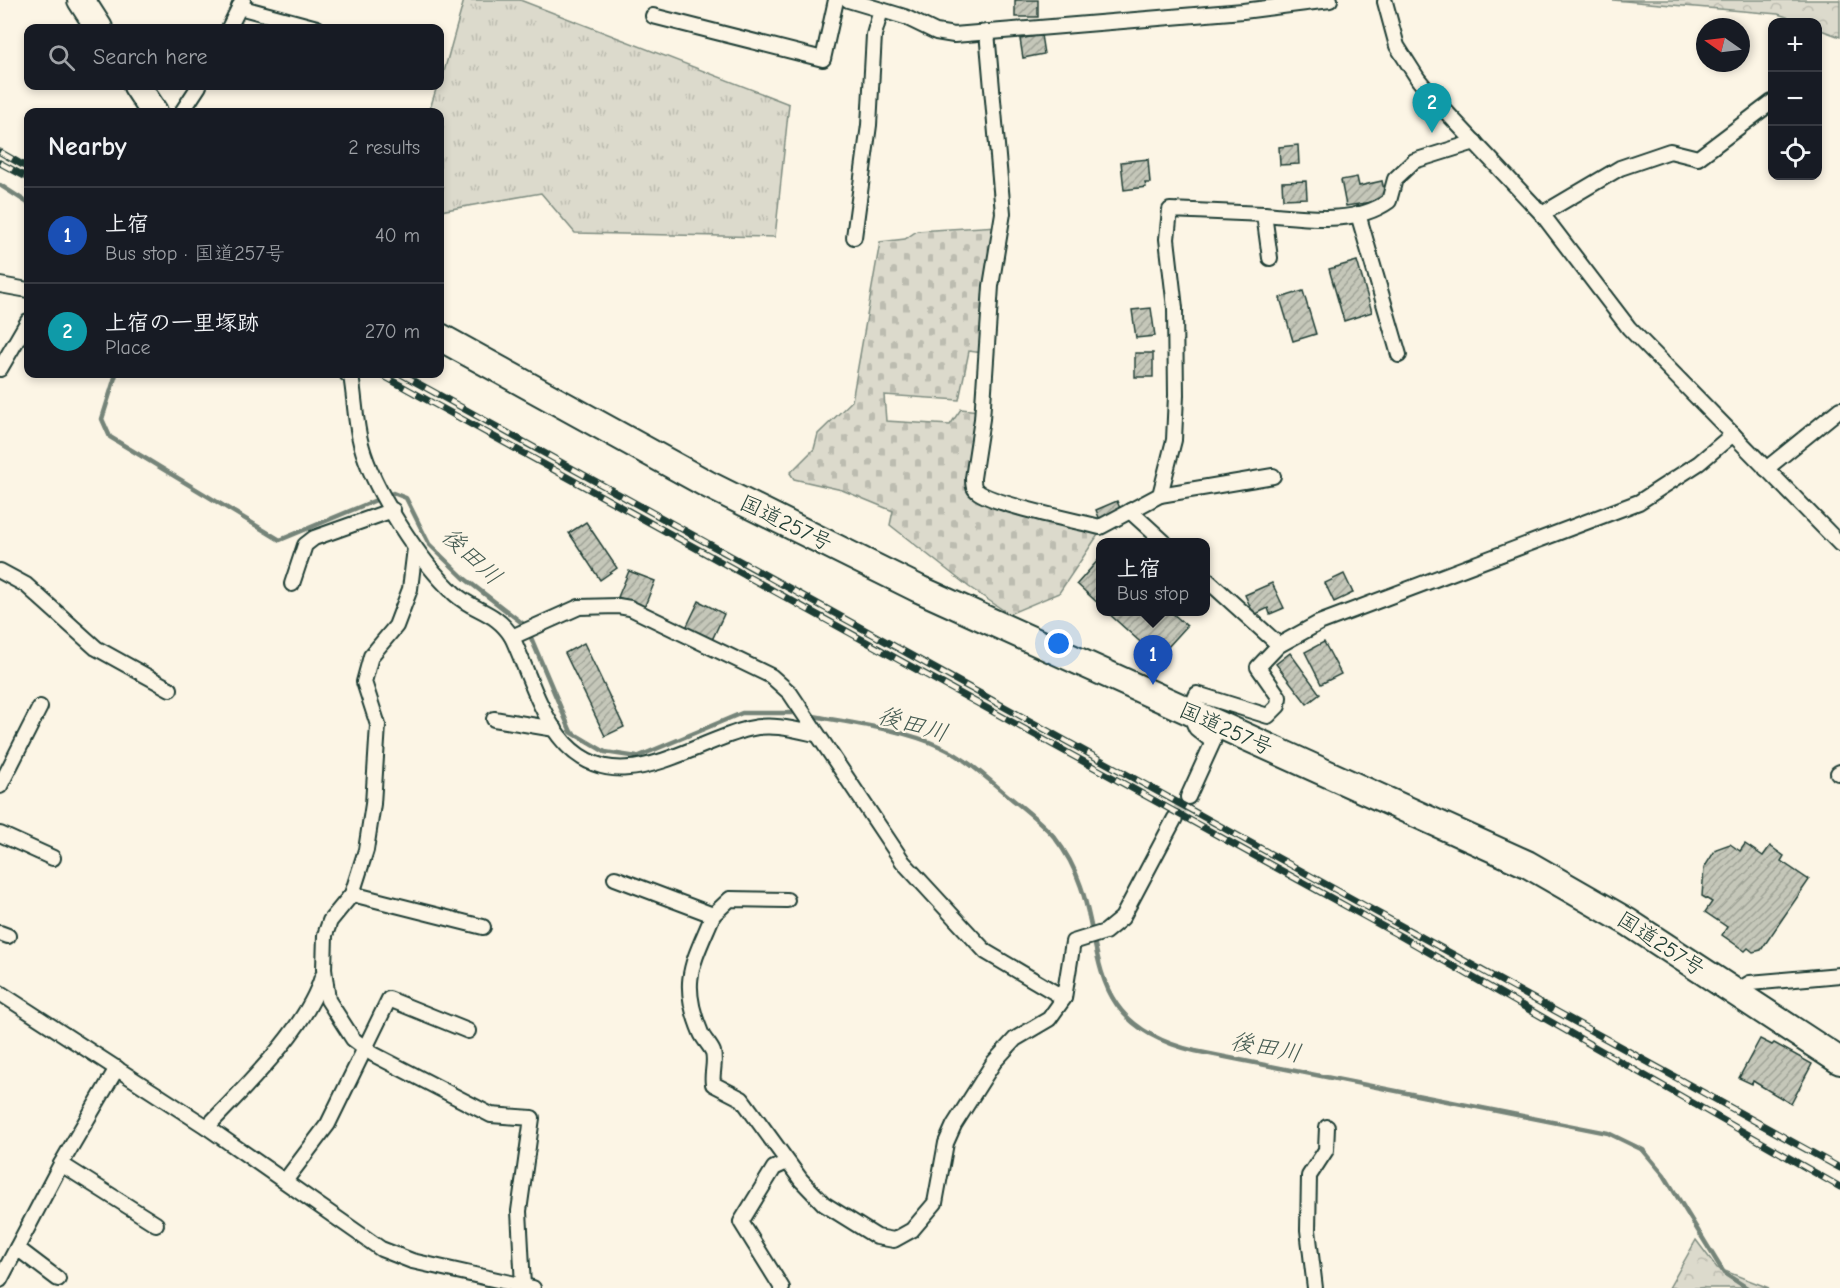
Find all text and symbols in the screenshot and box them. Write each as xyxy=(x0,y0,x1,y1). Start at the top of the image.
north arrow xyxy=(1696,18,1750,72)
map controls xyxy=(1768,18,1822,180)
button: + xyxy=(1768,18,1822,72)
search box xyxy=(24,24,444,90)
icon: search xyxy=(45,41,78,74)
text: Search here xyxy=(93,44,208,70)
button: − xyxy=(1768,72,1822,126)
pin: 2 xyxy=(1412,84,1452,133)
button: locate xyxy=(1768,126,1822,180)
text: Nearby xyxy=(48,132,127,162)
text: 2 results xyxy=(348,136,420,159)
text: 上宿 xyxy=(105,211,149,237)
text: 1 xyxy=(64,224,71,247)
text: 40 m xyxy=(375,224,420,247)
text: Bus stop · 国道257号 xyxy=(105,242,285,265)
text: 上宿の一里塚跡 xyxy=(105,310,259,336)
text: 2 xyxy=(63,320,72,343)
text: 270 m xyxy=(365,320,420,343)
text: Place xyxy=(105,336,151,359)
street label: 国道257号 xyxy=(735,489,837,557)
water label: 後田川 xyxy=(436,521,508,591)
popup xyxy=(1096,538,1210,616)
text: 上宿 xyxy=(1117,556,1161,582)
text: Bus stop xyxy=(1117,582,1189,605)
your location xyxy=(1044,629,1073,658)
pin: 1 xyxy=(1134,636,1172,685)
street label: 国道257号 xyxy=(1175,697,1277,761)
water label: 後田川 xyxy=(875,701,951,747)
street label: 国道257号 xyxy=(1612,906,1710,982)
water label: 後田川 xyxy=(1228,1026,1304,1068)

